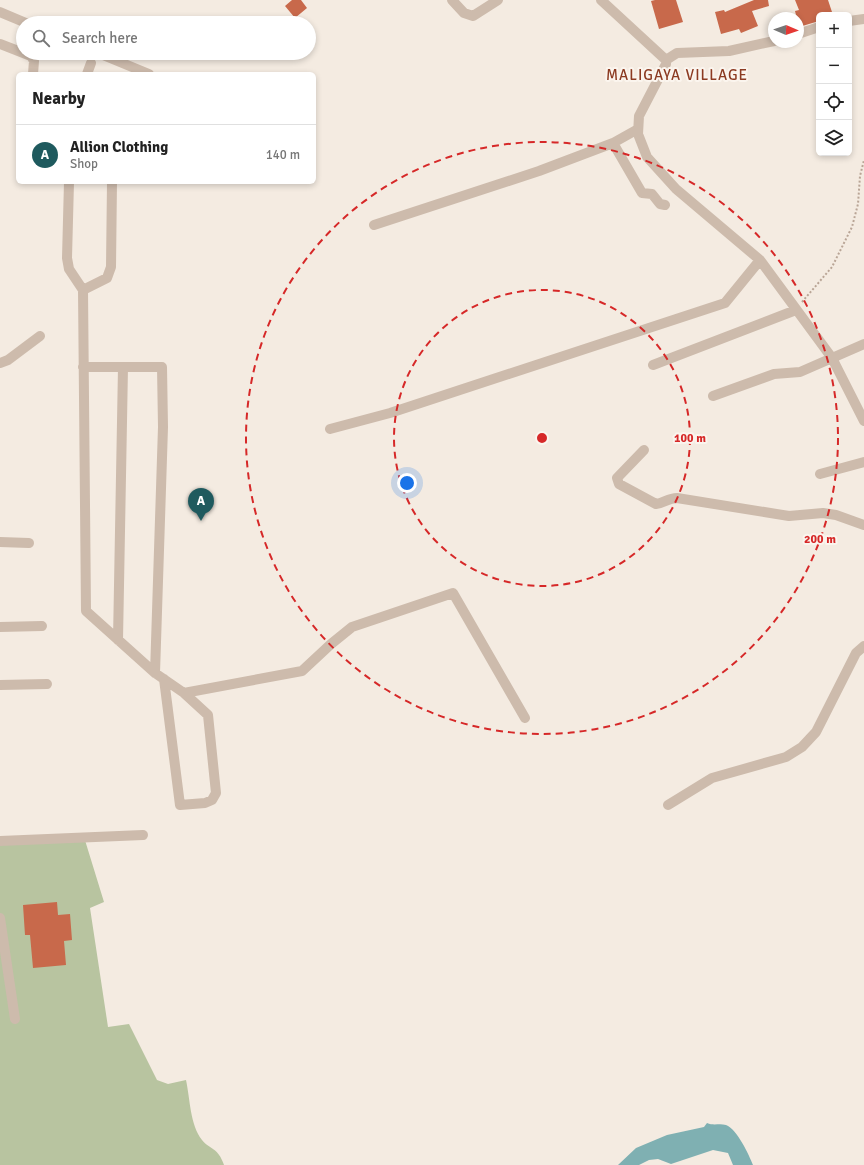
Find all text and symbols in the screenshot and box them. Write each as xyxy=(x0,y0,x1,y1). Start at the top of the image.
north arrow xyxy=(768,12,804,48)
map controls xyxy=(816,12,852,156)
button: + xyxy=(816,12,852,48)
search box xyxy=(16,16,316,60)
icon: search xyxy=(30,27,52,49)
text: Search here xyxy=(62,29,138,47)
button: − xyxy=(816,48,852,84)
district label: MALIGAYA VILLAGE xyxy=(606,66,748,84)
button: locate xyxy=(816,84,852,120)
text: Nearby xyxy=(32,88,85,109)
button: layers xyxy=(816,120,852,156)
text: Allion Clothing xyxy=(70,138,168,156)
text: A xyxy=(41,147,49,163)
text: 140 m xyxy=(266,147,300,163)
text: Shop xyxy=(70,156,98,172)
centre of rings xyxy=(535,431,549,445)
text: 100 m xyxy=(674,431,706,446)
your location xyxy=(397,473,417,493)
pin: A xyxy=(188,488,214,521)
text: 200 m xyxy=(804,532,836,547)

